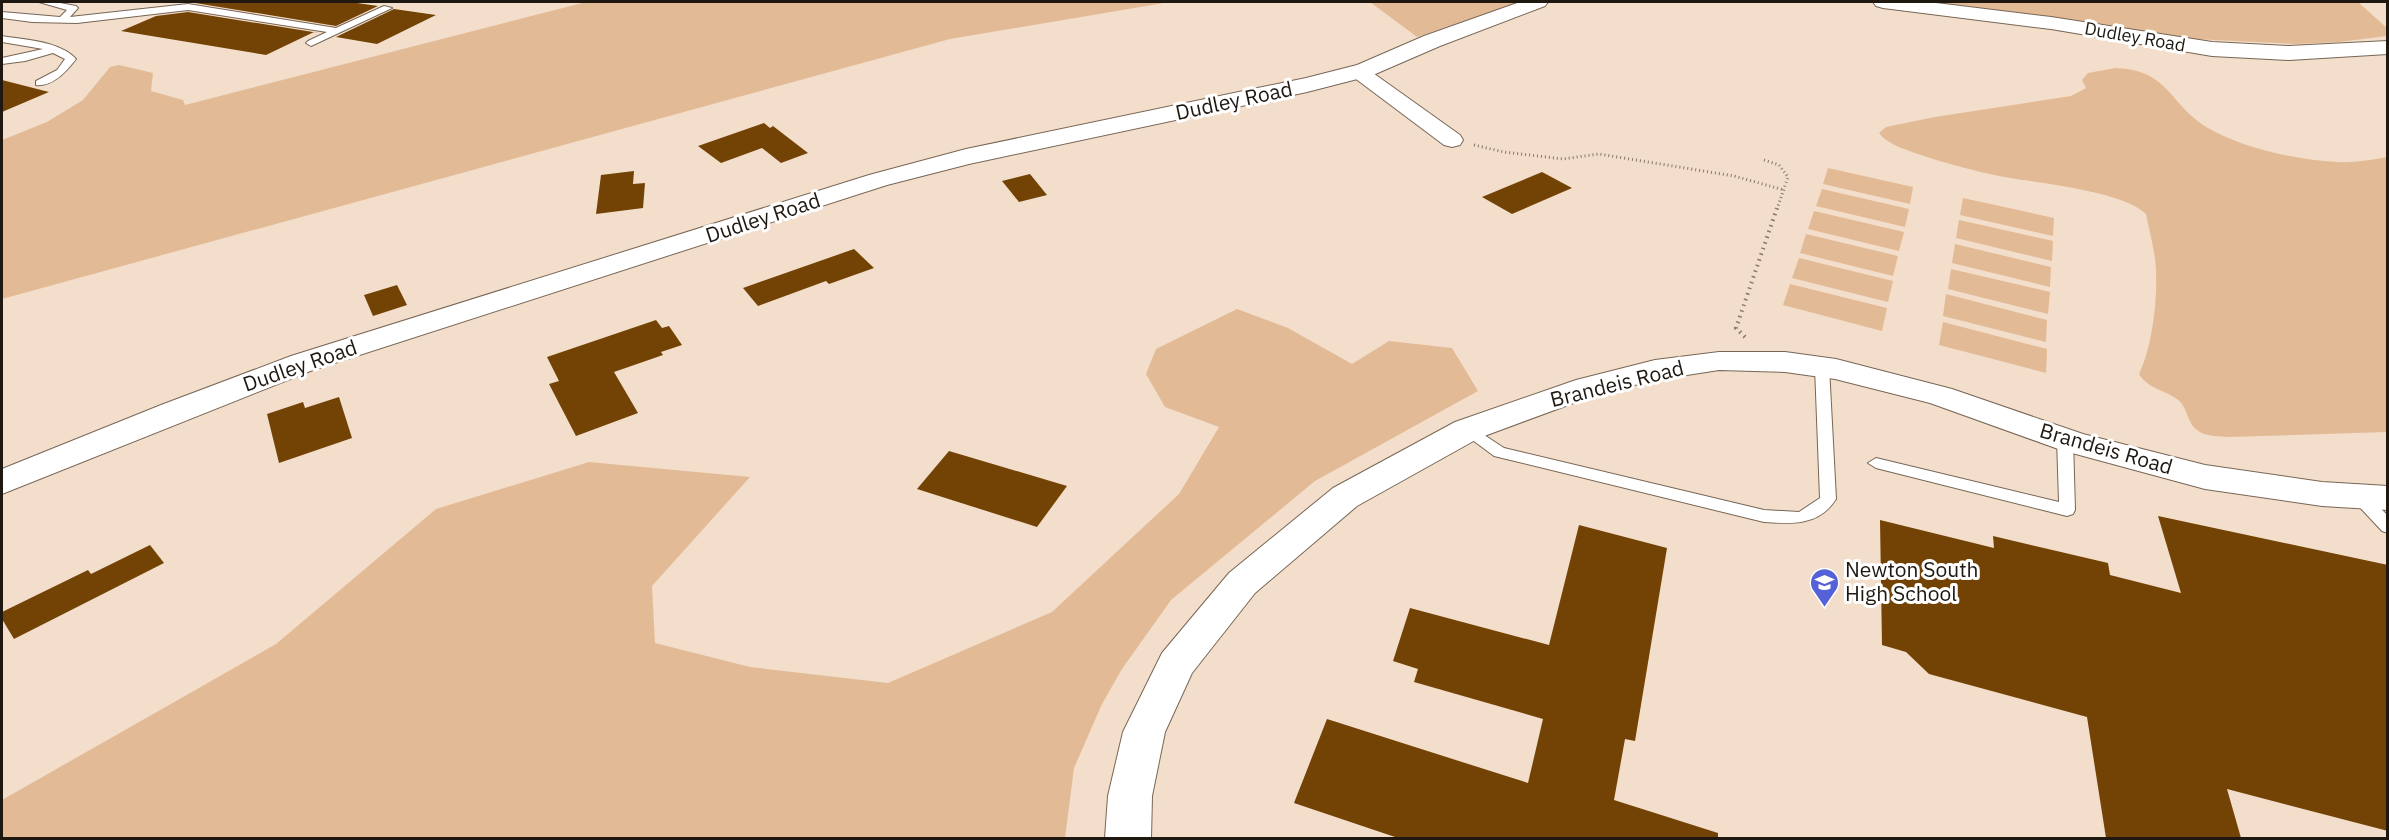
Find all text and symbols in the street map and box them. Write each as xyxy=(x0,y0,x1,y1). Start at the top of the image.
street label: Dudley Road xyxy=(2083,16,2187,57)
street label: Dudley Road xyxy=(1173,74,1295,126)
street label: Dudley Road xyxy=(702,185,824,249)
street label: Dudley Road xyxy=(239,332,361,398)
street label: Brandeis Road xyxy=(1547,353,1687,413)
street label: Brandeis Road xyxy=(2037,416,2176,480)
place label: Newton South High School xyxy=(1845,555,1979,607)
school or university icon: Newton South High School xyxy=(1808,566,1840,608)

